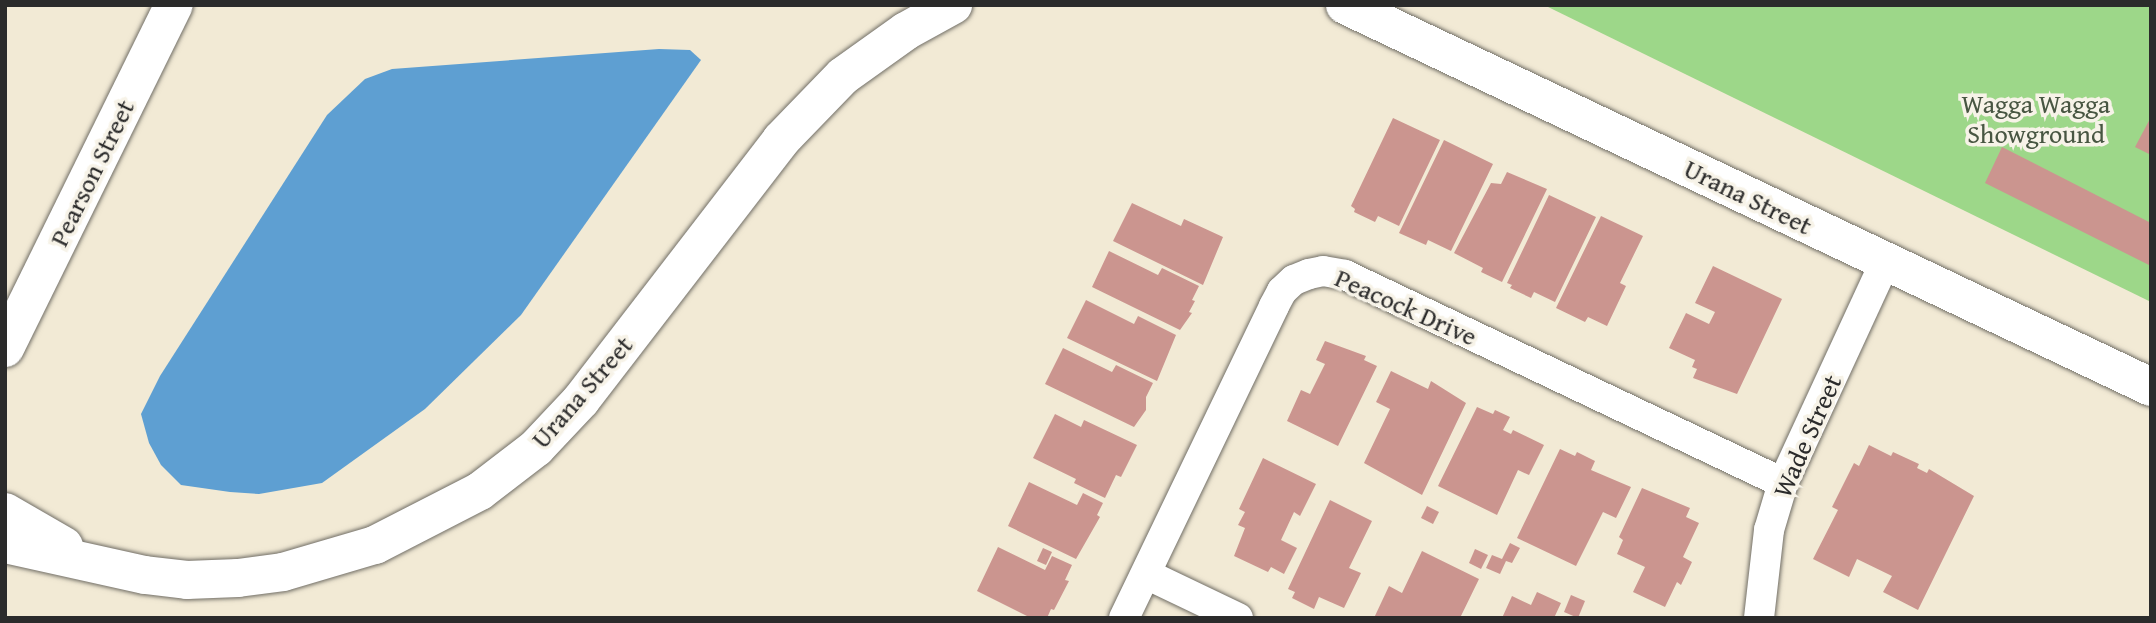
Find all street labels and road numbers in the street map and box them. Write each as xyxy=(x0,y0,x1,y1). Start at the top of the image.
street label: Pearson Street xyxy=(43,95,141,251)
street label: Urana Street xyxy=(1679,153,1817,241)
street label: Peacock Drive xyxy=(1330,262,1482,352)
street label: Urana Street xyxy=(525,330,639,454)
street label: Wade Street xyxy=(1766,370,1848,502)

